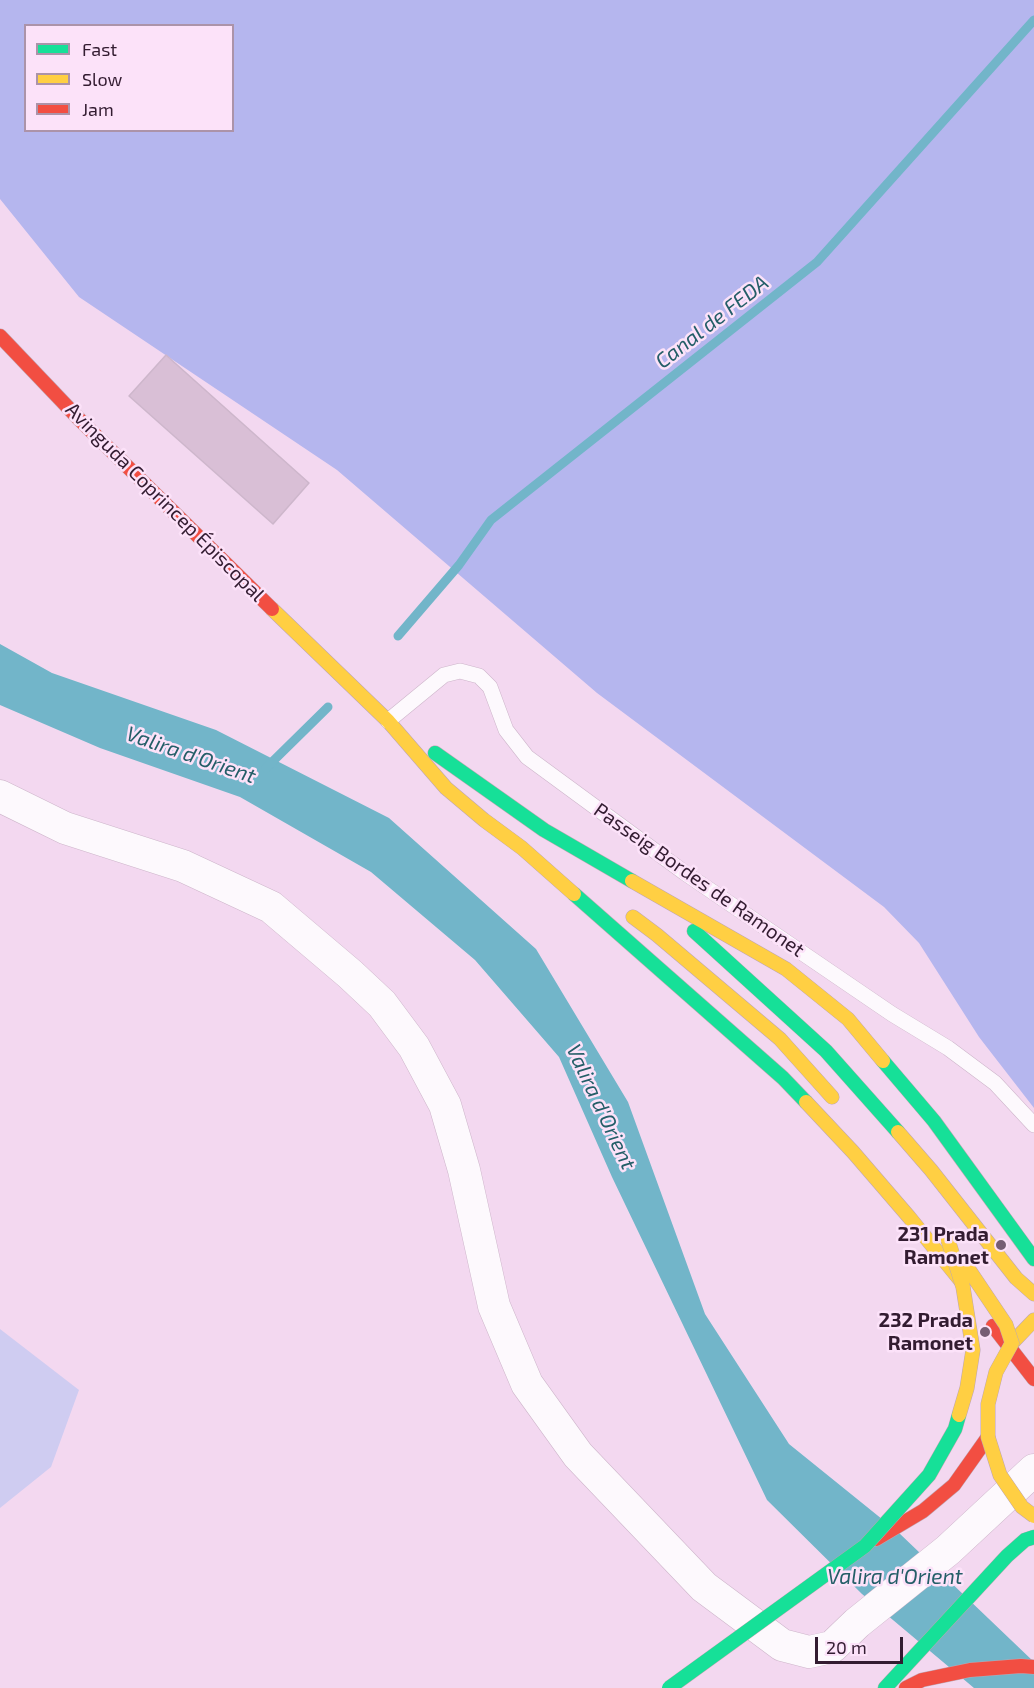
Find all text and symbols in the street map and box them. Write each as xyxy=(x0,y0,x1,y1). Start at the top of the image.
legend xyxy=(24,24,234,132)
text: Fast xyxy=(82,38,117,60)
text: Slow xyxy=(82,68,122,90)
text: Jam xyxy=(82,98,114,120)
water label: Canal de FEDA xyxy=(650,270,774,374)
street label: Avinguda Coprincep Épiscopal xyxy=(61,398,269,606)
water label: Valira d'Orient xyxy=(123,721,259,789)
street label: Passeig Bordes de Ramonet xyxy=(589,798,809,962)
water label: Valira d'Orient xyxy=(561,1040,641,1174)
place label: 231 Prada Ramonet xyxy=(898,1222,989,1269)
marker: 231 Prada Ramonet xyxy=(994,1238,1008,1252)
place label: 232 Prada Ramonet xyxy=(879,1308,973,1355)
marker: 232 Prada Ramonet xyxy=(978,1325,992,1339)
water label: Valira d'Orient xyxy=(827,1564,963,1590)
scale bar xyxy=(818,1625,906,1663)
text: 20 m xyxy=(826,1636,867,1658)

